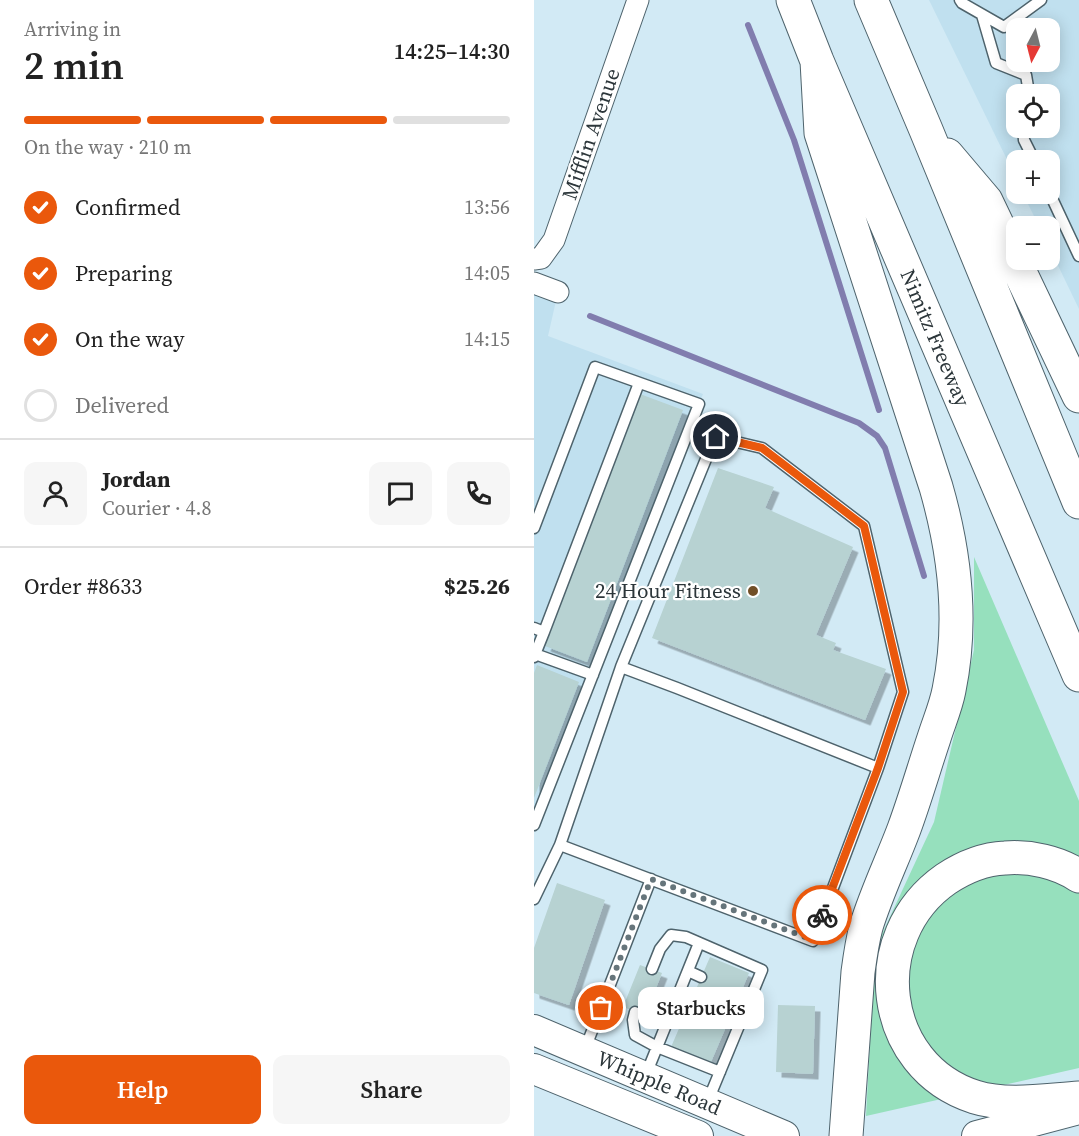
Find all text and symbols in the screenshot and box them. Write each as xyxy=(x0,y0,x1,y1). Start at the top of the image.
text: Arriving in xyxy=(24,15,121,43)
north arrow xyxy=(1006,18,1060,72)
map controls xyxy=(1006,18,1060,270)
text: 14:25–14:30 xyxy=(394,36,510,66)
text: 2 min xyxy=(24,39,124,92)
street label: Mifflin Avenue xyxy=(554,64,627,203)
button: locate xyxy=(1006,84,1060,138)
text: On the way · 210 m xyxy=(24,133,191,161)
button: + xyxy=(1006,150,1060,204)
icon: check xyxy=(24,191,57,224)
text: Confirmed xyxy=(75,192,180,222)
text: 13:56 xyxy=(464,193,510,221)
button: − xyxy=(1006,216,1060,270)
icon: check xyxy=(24,257,57,290)
text: Preparing xyxy=(75,258,172,288)
text: 14:05 xyxy=(464,259,510,287)
street label: Nimitz Freeway xyxy=(893,265,978,411)
icon: check xyxy=(24,323,57,356)
text: On the way xyxy=(75,324,184,354)
text: 14:15 xyxy=(464,325,510,353)
text: Delivered xyxy=(75,390,169,420)
pin xyxy=(690,411,741,462)
icon: home xyxy=(699,420,732,453)
button: person xyxy=(24,462,87,525)
button: chat xyxy=(369,462,432,525)
button: phone xyxy=(447,462,510,525)
text: Jordan xyxy=(102,464,170,494)
text: Courier · 4.8 xyxy=(102,494,211,522)
text: Order #8633 xyxy=(24,571,142,601)
text: $25.26 xyxy=(444,571,510,601)
place label: 24 Hour Fitness xyxy=(595,576,741,605)
marker: 24 Hour Fitness xyxy=(746,584,760,598)
courier xyxy=(792,885,852,945)
icon: bike xyxy=(806,899,839,932)
pin xyxy=(575,982,626,1033)
callout: Starbucks xyxy=(637,987,763,1029)
icon: bag xyxy=(584,991,617,1024)
text: Starbucks xyxy=(656,994,746,1022)
street label: Whipple Road xyxy=(593,1043,726,1122)
button: Help xyxy=(24,1055,261,1124)
button: Share xyxy=(273,1055,510,1124)

